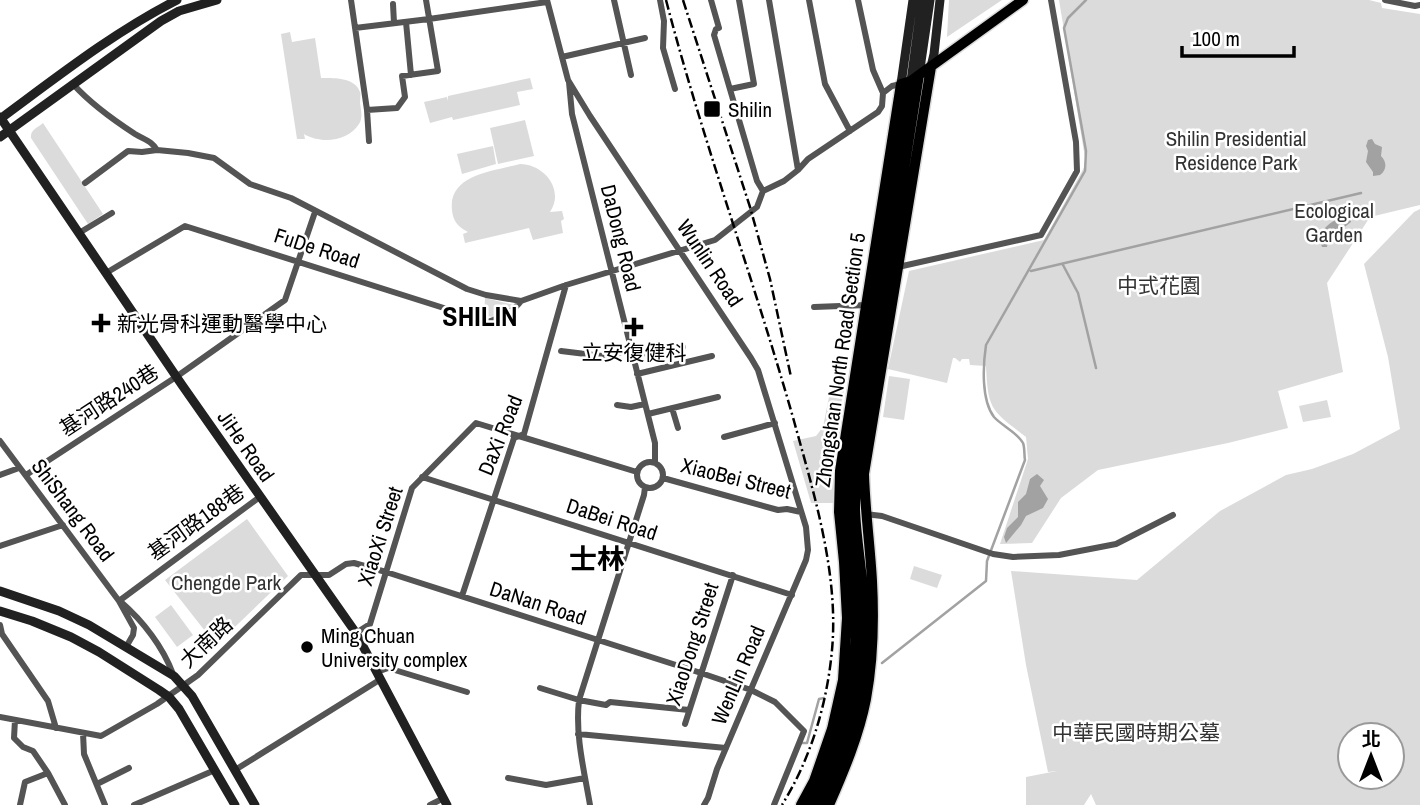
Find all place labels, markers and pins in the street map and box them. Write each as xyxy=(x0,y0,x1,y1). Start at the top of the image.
place label: Shilin xyxy=(728,95,772,124)
marker: Shilin xyxy=(702,99,722,119)
place label: 新光骨科運動醫學中心 xyxy=(117,309,327,338)
marker: 新光骨科運動醫學中心 xyxy=(91,313,111,333)
marker: 立安復健科 xyxy=(624,317,644,337)
place label: 立安復健科 xyxy=(582,338,687,367)
place label: Ming Chuan University complex xyxy=(321,621,468,674)
marker: Ming Chuan University complex xyxy=(299,639,315,655)

